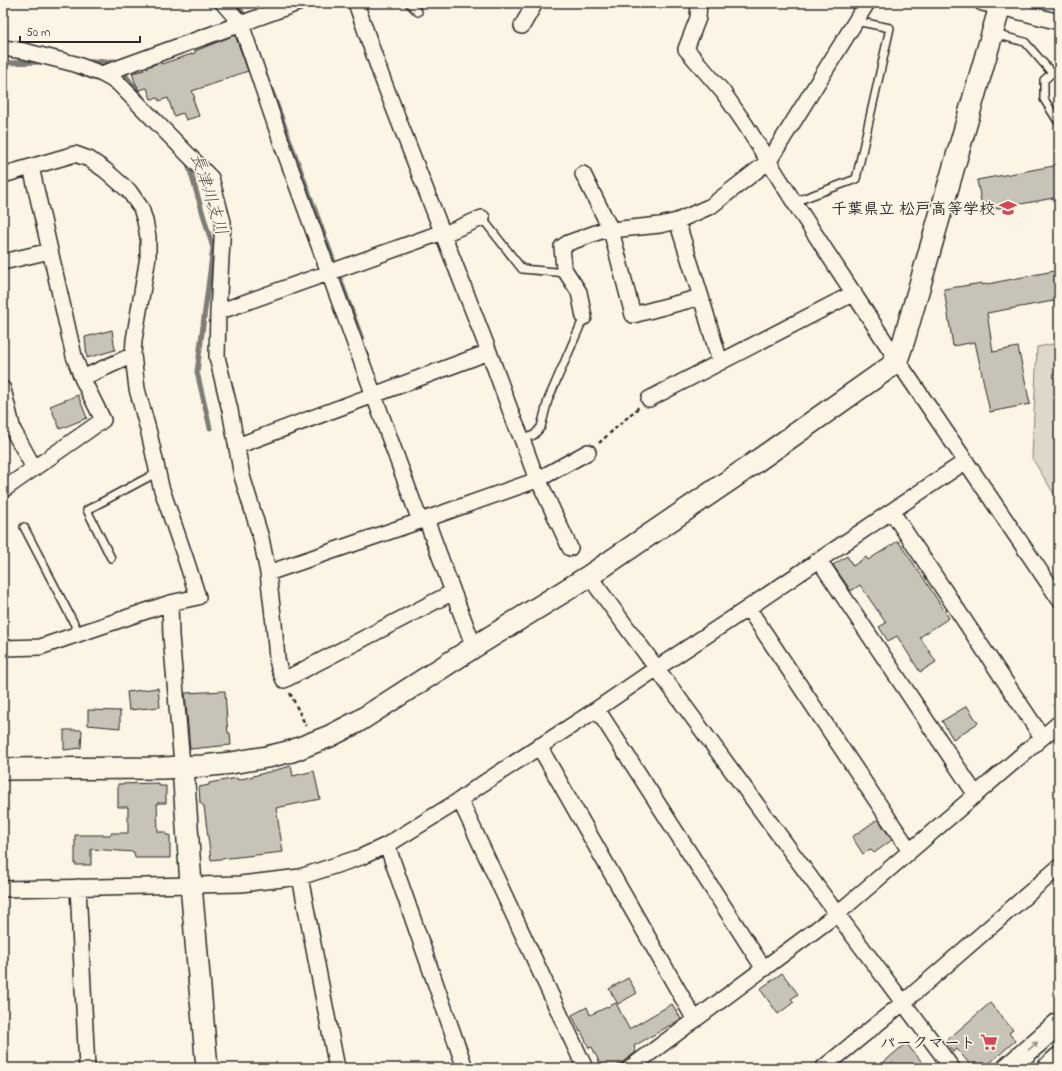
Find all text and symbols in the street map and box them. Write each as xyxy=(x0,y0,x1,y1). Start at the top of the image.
scale bar xyxy=(20,18,140,44)
text: 50 m xyxy=(26,24,50,42)
water label: 長津川支川 xyxy=(184,150,234,239)
place label: 千葉県立 松戸高等学校 xyxy=(831,198,995,222)
school or university icon: 千葉県立 松戸高等学校 xyxy=(998,198,1018,218)
place label: パークマート xyxy=(880,1032,976,1056)
supermarket icon: パークマート xyxy=(979,1032,999,1052)
one-way arrow xyxy=(1028,1041,1039,1050)

